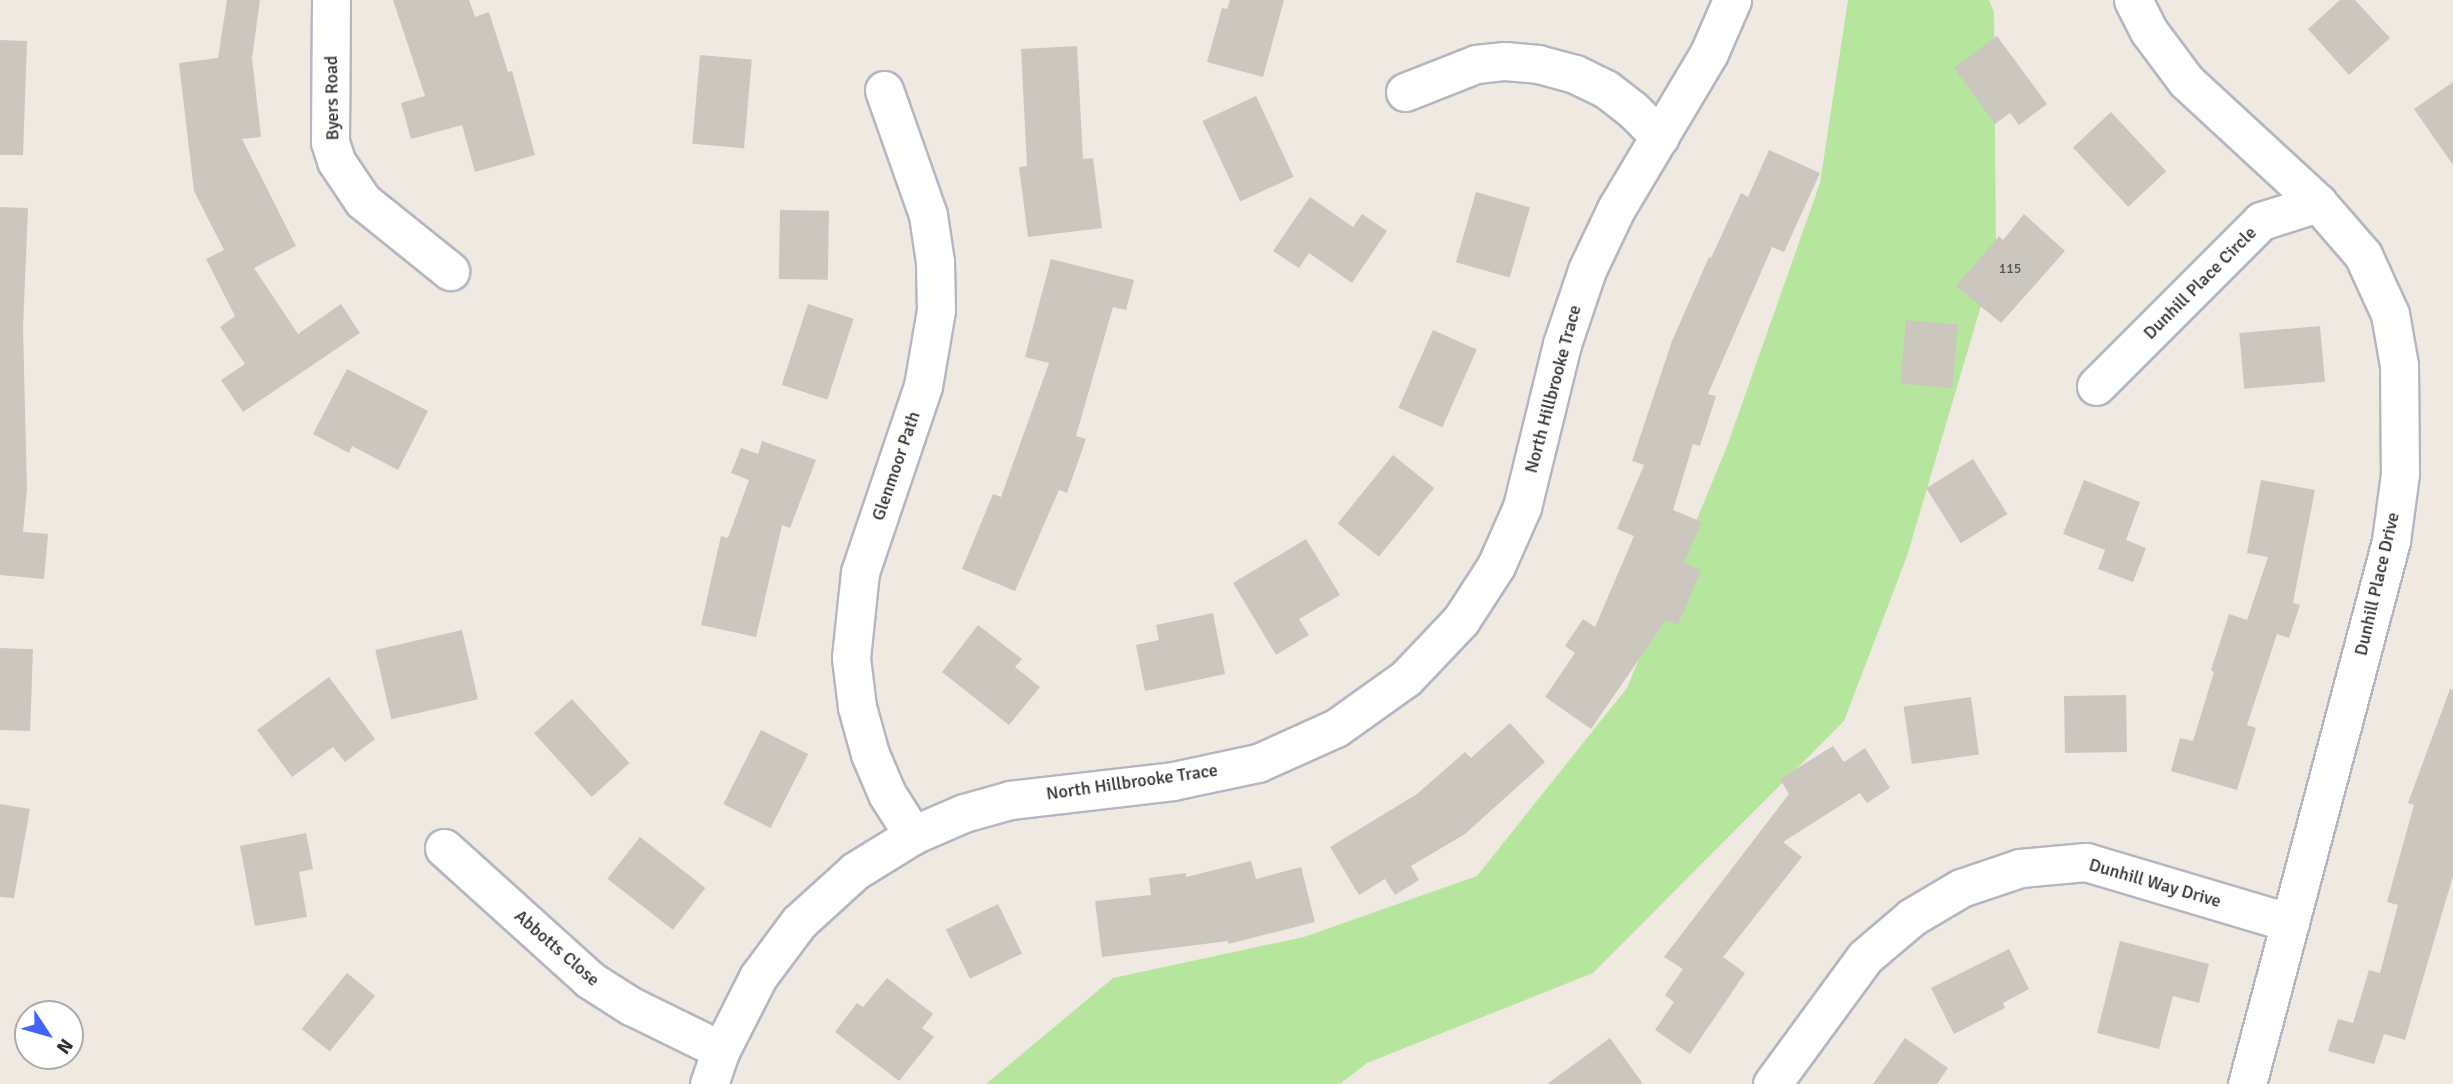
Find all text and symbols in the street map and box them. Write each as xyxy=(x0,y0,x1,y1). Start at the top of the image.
street label: Byers Road xyxy=(320,55,344,141)
street label: Dunhill Place Circle xyxy=(2139,222,2261,344)
house number: 115 xyxy=(1999,261,2021,277)
street label: North Hillbrooke Trace xyxy=(1520,303,1586,475)
street label: Glenmoor Path xyxy=(867,409,925,523)
street label: Dunhill Place Drive xyxy=(2350,510,2404,658)
street label: North Hillbrooke Trace xyxy=(1045,759,1219,805)
street label: Dunhill Way Drive xyxy=(2086,854,2224,912)
street label: Abbotts Close xyxy=(510,905,604,991)
north arrow xyxy=(14,1000,84,1070)
text: N xyxy=(51,1034,78,1059)

